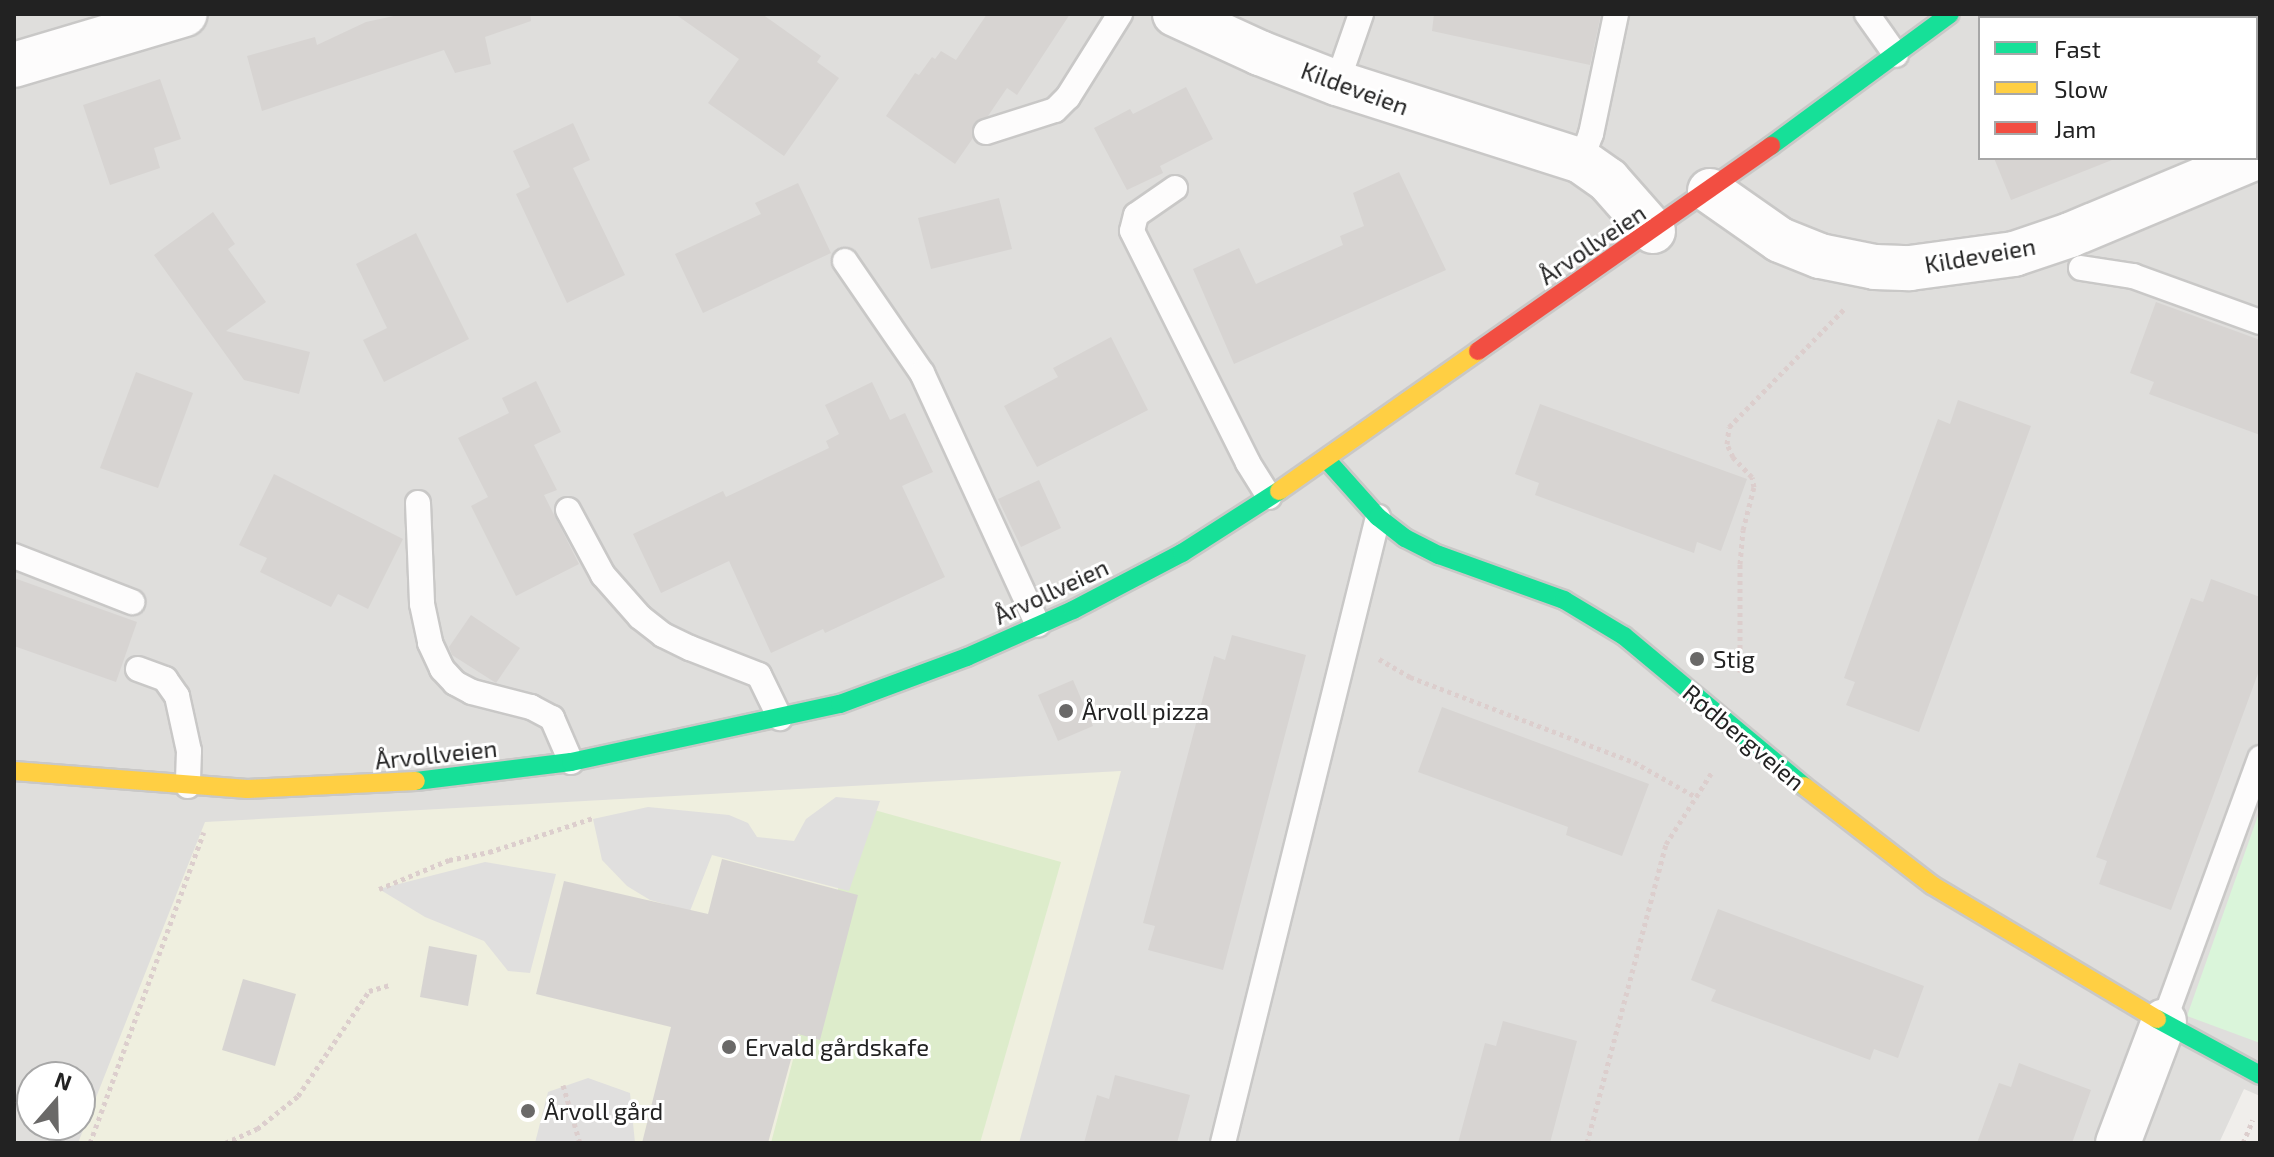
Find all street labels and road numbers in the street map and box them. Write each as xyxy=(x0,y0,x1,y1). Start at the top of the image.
street label: Kildeveien xyxy=(1297,55,1413,121)
street label: Årvollveien xyxy=(1533,198,1651,290)
street label: Kildeveien xyxy=(1922,231,2038,279)
street label: Årvollveien xyxy=(989,552,1113,630)
street label: Rødbergveien xyxy=(1677,678,1811,796)
street label: Årvollveien xyxy=(373,733,499,775)

